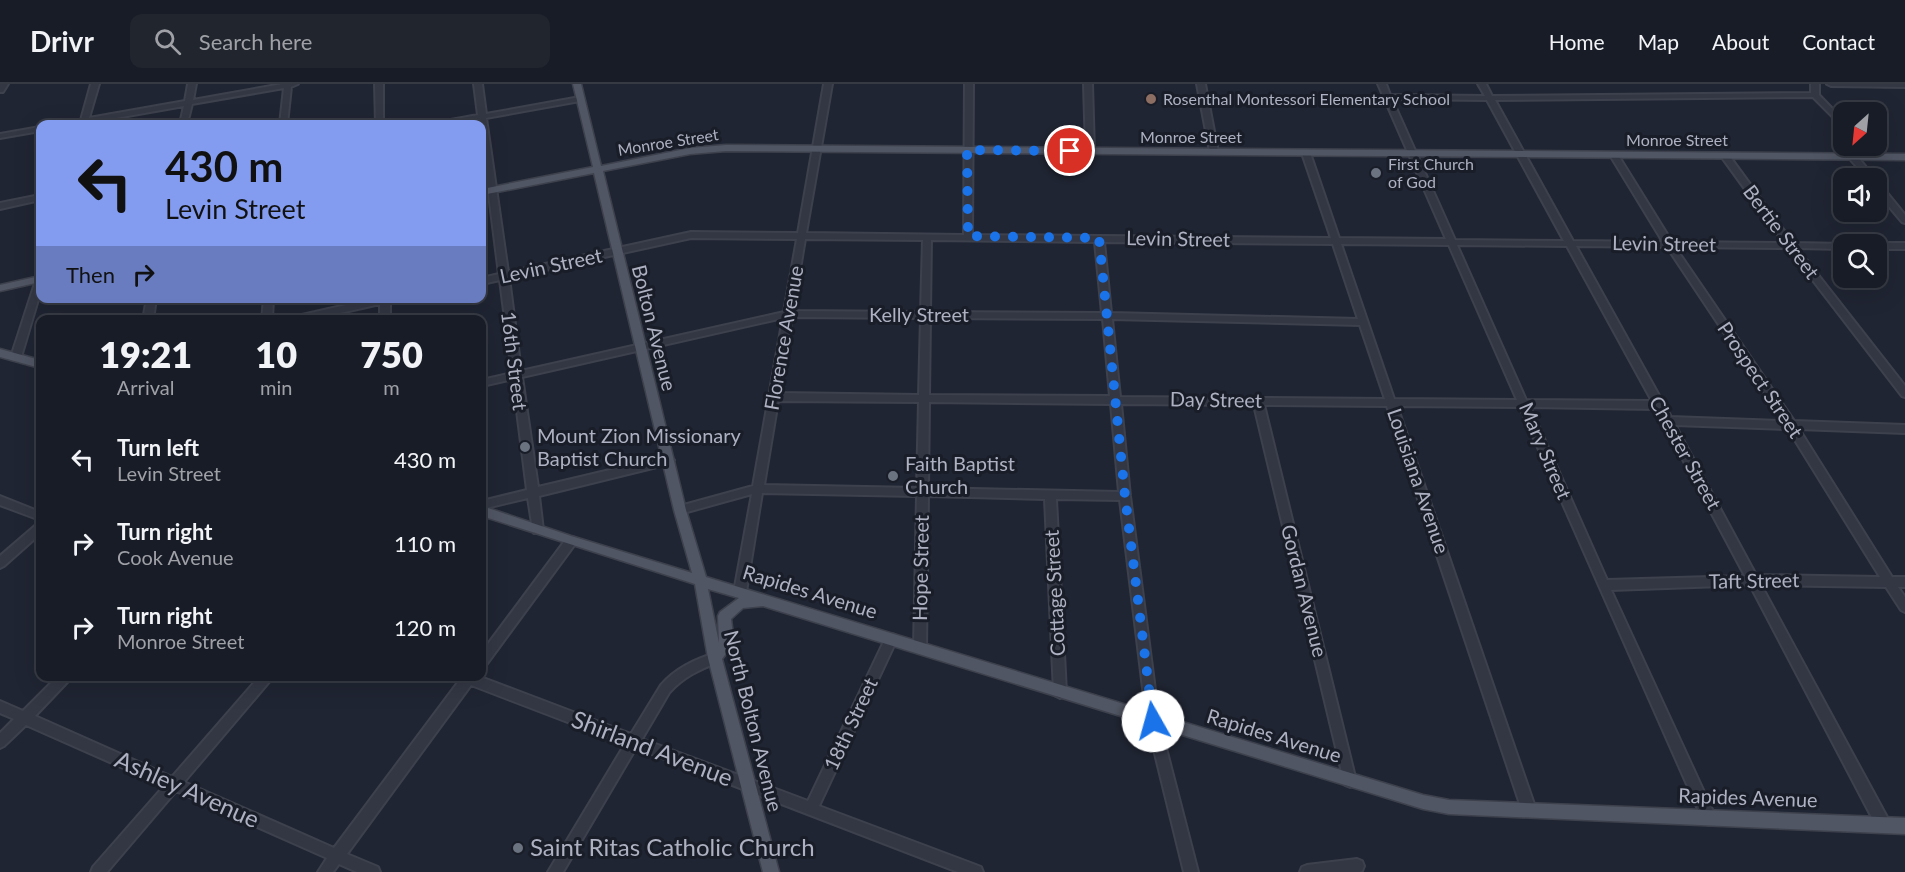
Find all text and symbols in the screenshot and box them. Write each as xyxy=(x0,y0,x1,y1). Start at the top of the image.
search box xyxy=(130,14,550,68)
text: Drivr xyxy=(30,24,94,58)
icon: search xyxy=(151,25,184,58)
text: Search here xyxy=(199,28,312,55)
text: Home xyxy=(1549,29,1605,54)
text: Map xyxy=(1638,29,1679,54)
text: About xyxy=(1712,29,1769,54)
text: Contact xyxy=(1802,29,1875,54)
place label: Rosenthal Montessori Elementary School xyxy=(1163,89,1450,108)
marker: Rosenthal Montessori Elementary School xyxy=(1144,92,1158,106)
north arrow xyxy=(1833,102,1887,156)
map controls xyxy=(1833,102,1887,288)
street label: Monroe Street xyxy=(616,124,720,159)
pin xyxy=(1044,125,1095,176)
street label: Monroe Street xyxy=(1140,127,1242,146)
street label: Monroe Street xyxy=(1626,130,1728,149)
icon: arrive xyxy=(1053,134,1086,167)
text: 430 m xyxy=(165,141,283,191)
icon: left xyxy=(66,144,144,222)
place label: First Church of God xyxy=(1388,154,1474,191)
marker: First Church of God xyxy=(1369,166,1383,180)
button: sound xyxy=(1833,168,1887,222)
street label: Bertie Street xyxy=(1739,180,1825,283)
text: Levin Street xyxy=(165,192,305,225)
street label: Levin Street xyxy=(1126,225,1230,251)
street label: Levin Street xyxy=(1612,230,1716,256)
button: search xyxy=(1833,234,1887,288)
street label: Levin Street xyxy=(497,242,604,288)
icon: right xyxy=(127,258,160,291)
text: Then xyxy=(66,261,115,288)
street label: Bolton Avenue xyxy=(628,262,682,393)
street label: Florence Avenue xyxy=(758,264,808,412)
street label: Kelly Street xyxy=(869,302,969,326)
street label: 16th Street xyxy=(497,310,533,412)
street label: Prospect Street xyxy=(1713,317,1809,442)
text: 19:21 xyxy=(99,332,192,376)
text: 10 xyxy=(255,332,297,376)
text: 750 xyxy=(360,332,423,376)
text: Arrival xyxy=(117,375,174,399)
text: min xyxy=(260,375,292,399)
text: m xyxy=(383,375,400,399)
street label: Day Street xyxy=(1170,386,1262,412)
street label: Chester Street xyxy=(1645,392,1727,513)
street label: Mary Street xyxy=(1515,398,1577,503)
street label: Louisiana Avenue xyxy=(1383,405,1455,556)
place label: Mount Zion Missionary Baptist Church xyxy=(537,423,742,470)
text: Turn left xyxy=(117,434,199,461)
marker: Mount Zion Missionary Baptist Church xyxy=(518,440,532,454)
icon: left xyxy=(66,443,99,476)
text: 430 m xyxy=(394,446,456,473)
place label: Faith Baptist Church xyxy=(905,451,1015,498)
text: Levin Street xyxy=(117,461,221,485)
marker: Faith Baptist Church xyxy=(886,469,900,483)
street label: Hope Street xyxy=(907,515,933,621)
text: Turn right xyxy=(117,518,212,545)
street label: Gordan Avenue xyxy=(1277,522,1333,659)
icon: right xyxy=(66,527,99,560)
street label: Cottage Street xyxy=(1039,529,1069,657)
text: 110 m xyxy=(394,530,456,557)
text: Cook Avenue xyxy=(117,545,234,569)
street label: Rapides Avenue xyxy=(740,559,880,623)
street label: Taft Street xyxy=(1708,567,1800,593)
text: Turn right xyxy=(117,602,212,629)
icon: right xyxy=(66,611,99,644)
text: 120 m xyxy=(394,614,456,641)
street label: North Bolton Avenue xyxy=(720,628,788,814)
text: Monroe Street xyxy=(117,629,244,653)
street label: 18th Street xyxy=(818,674,882,774)
position arrow xyxy=(1121,689,1185,753)
street label: Rapides Avenue xyxy=(1204,703,1344,767)
street label: Shirland Avenue xyxy=(568,704,737,792)
street label: Ashley Avenue xyxy=(111,744,264,833)
street label: Rapides Avenue xyxy=(1678,783,1818,811)
place label: Saint Ritas Catholic Church xyxy=(530,832,815,861)
marker: Saint Ritas Catholic Church xyxy=(511,841,525,855)

